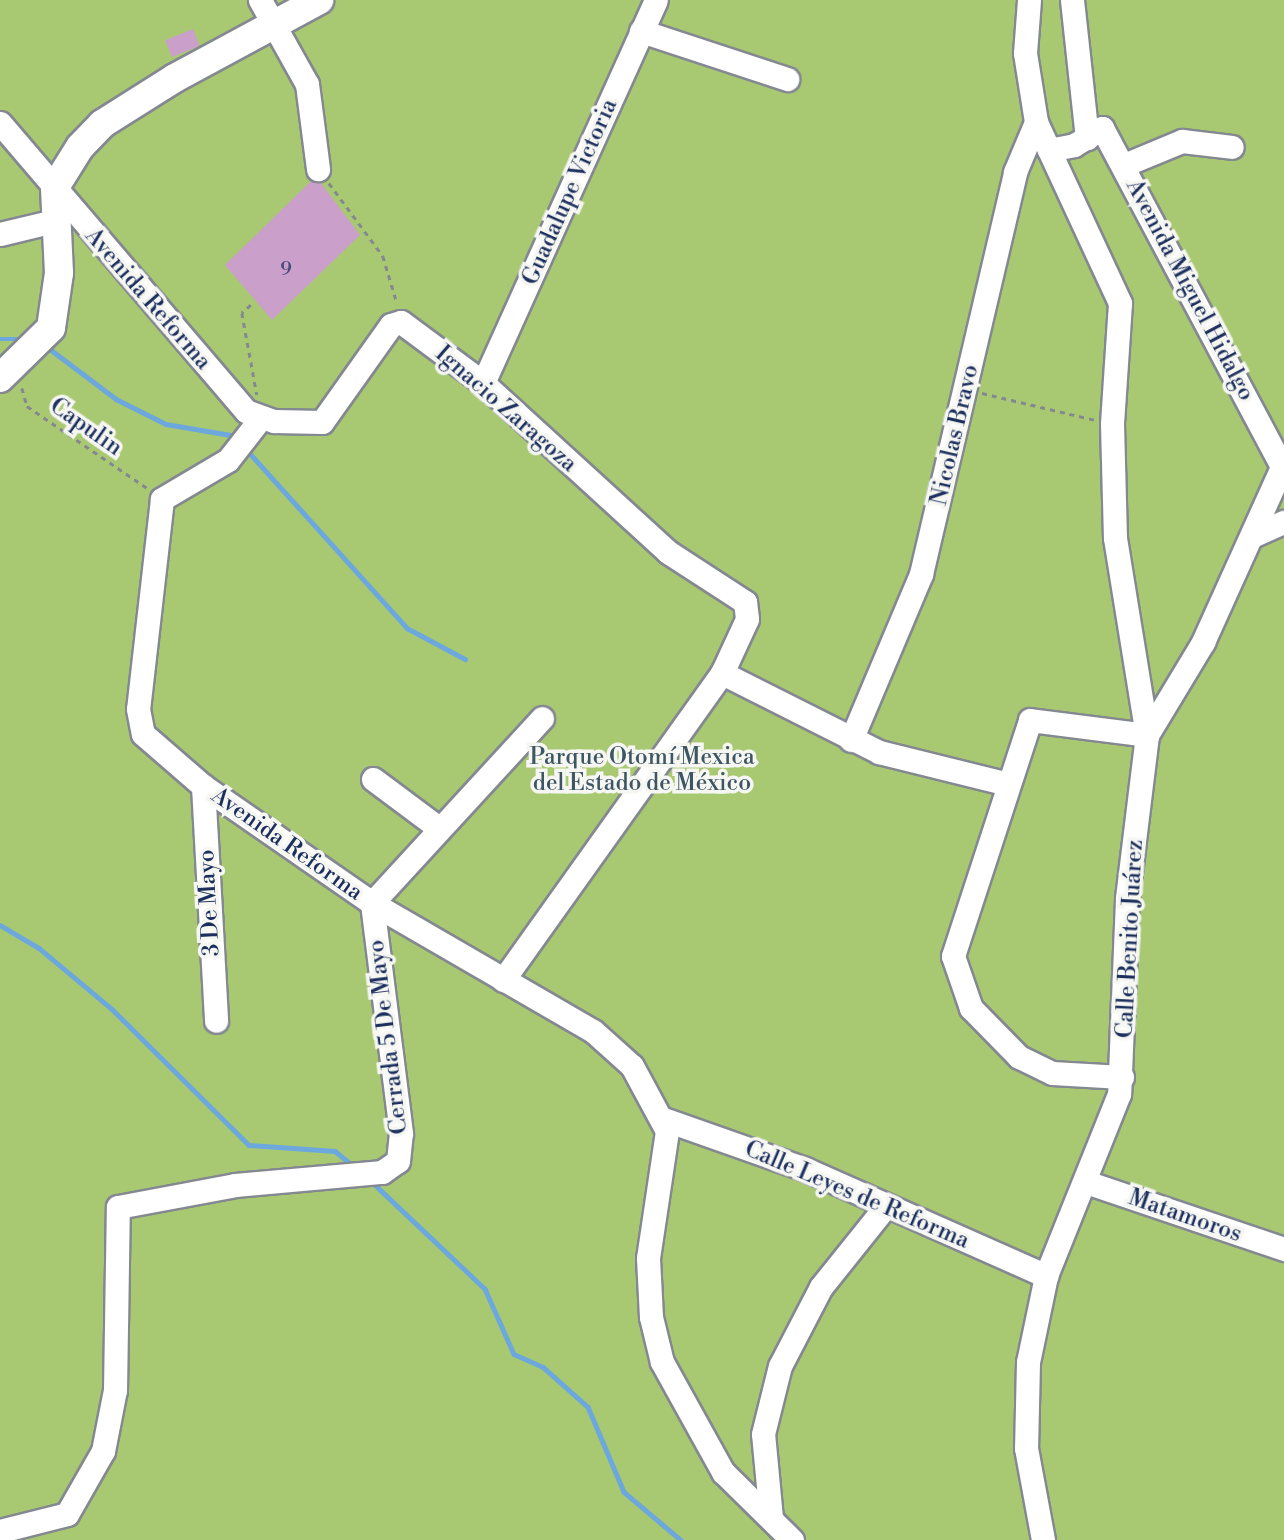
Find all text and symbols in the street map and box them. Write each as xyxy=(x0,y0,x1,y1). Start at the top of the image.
street label: Guadalupe Victoria xyxy=(517,95,623,289)
street label: Avenida Miguel Hidalgo xyxy=(1120,175,1260,405)
street label: Avenida Reforma xyxy=(79,223,217,375)
house number: 9 xyxy=(280,259,292,281)
street label: Ignacio Zaragoza xyxy=(430,340,582,478)
street label: Nicolas Bravo xyxy=(925,362,985,508)
street label: Capulin xyxy=(45,392,127,462)
park label: Parque Otomí Mexica del Estado de México xyxy=(529,743,755,797)
street label: Avenida Reforma xyxy=(206,782,368,906)
street label: Calle Benito Juárez xyxy=(1111,839,1149,1039)
street label: 3 De Mayo xyxy=(192,849,226,957)
street label: Cerrada 5 De Mayo xyxy=(362,938,414,1136)
street label: Calle Leyes de Reforma xyxy=(741,1135,973,1255)
street label: Matamoros xyxy=(1125,1184,1245,1248)

